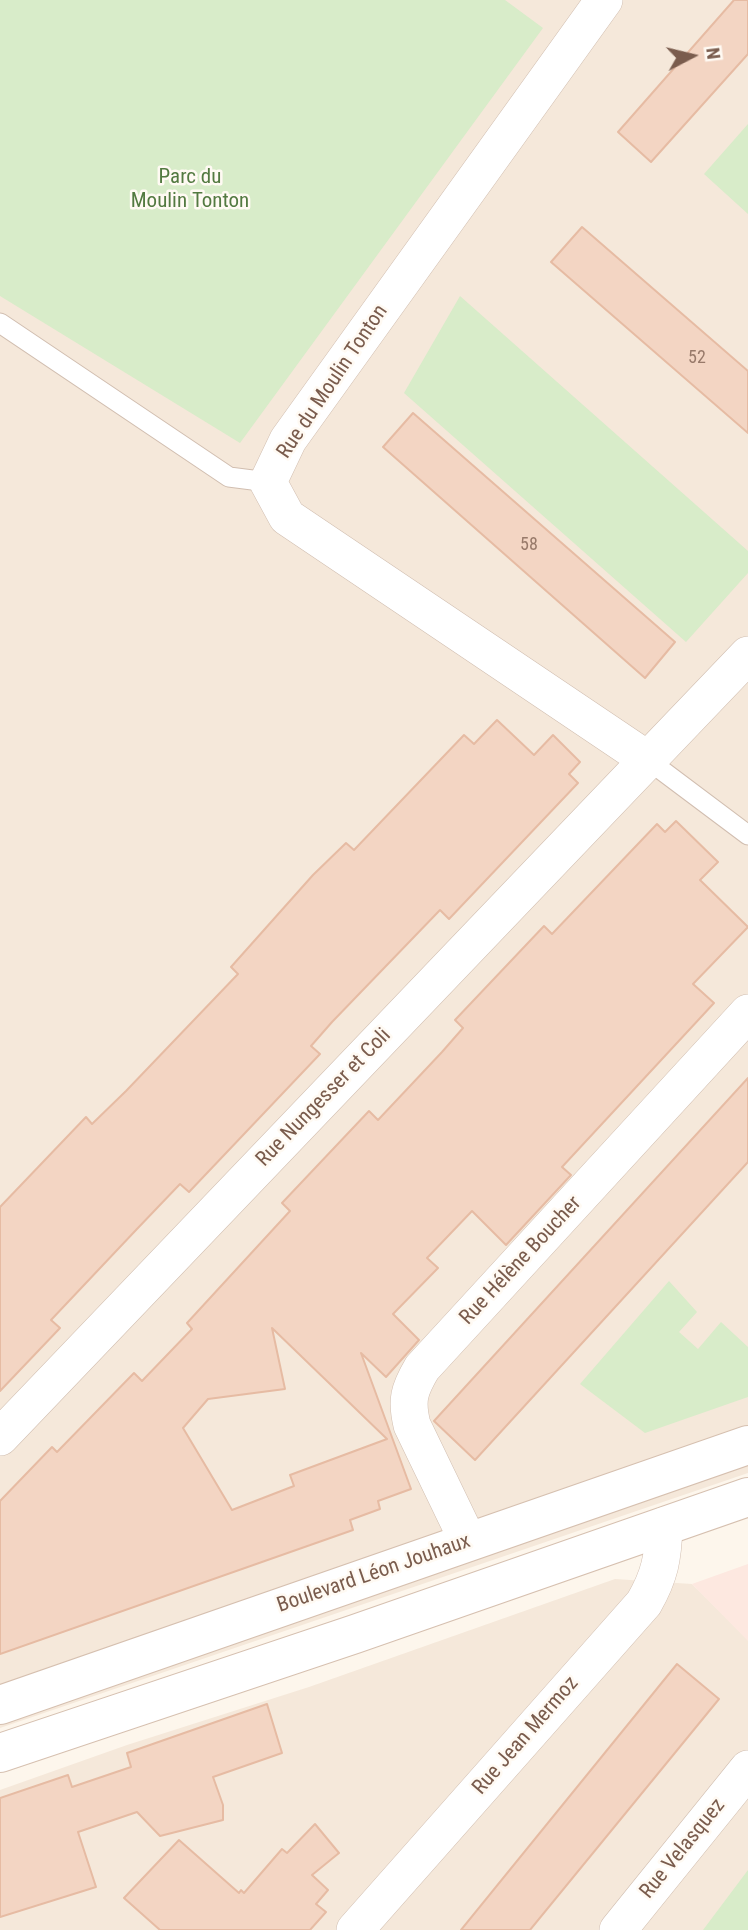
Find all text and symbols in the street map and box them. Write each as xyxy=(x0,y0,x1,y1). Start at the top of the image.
north arrow xyxy=(657,21,727,91)
text: N xyxy=(701,46,725,61)
park label: Parc du Moulin Tonton xyxy=(131,165,249,215)
street label: Rue du Moulin Tonton xyxy=(272,300,394,464)
house number: 52 xyxy=(688,347,706,369)
house number: 58 xyxy=(520,534,538,556)
street label: Rue Nungesser et Coli xyxy=(251,1024,397,1172)
street label: Rue Hélène Boucher xyxy=(455,1191,587,1331)
street label: Boulevard Léon Jouhaux xyxy=(274,1529,474,1619)
street label: Rue Jean Mermoz xyxy=(468,1672,584,1800)
street label: Rue Velasquez xyxy=(635,1794,731,1904)

